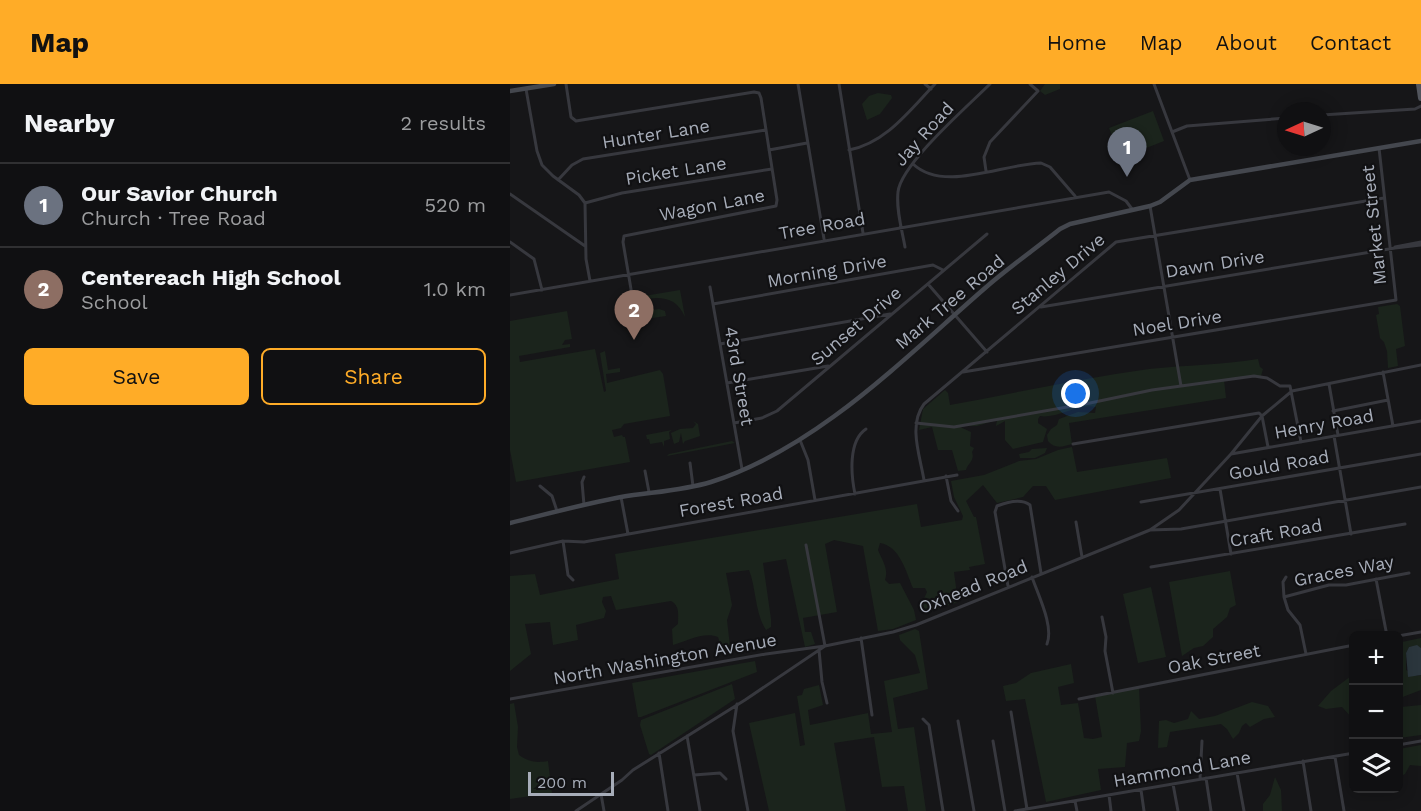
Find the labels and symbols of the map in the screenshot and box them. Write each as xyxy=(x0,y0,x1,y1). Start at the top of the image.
street label: Jay Road xyxy=(890,97,958,170)
north arrow xyxy=(1277,102,1331,156)
street label: Hunter Lane xyxy=(601,115,711,152)
pin: 1 xyxy=(1108,128,1146,177)
street label: Picket Lane xyxy=(624,152,728,189)
street label: Market Street xyxy=(1357,164,1390,286)
street label: Wagon Lane xyxy=(657,184,766,225)
street label: Tree Road xyxy=(777,208,867,243)
street label: Stanley Drive xyxy=(1007,228,1109,319)
street label: Dawn Drive xyxy=(1164,245,1266,282)
street label: Morning Drive xyxy=(766,250,888,291)
street label: Mark Tree Road xyxy=(891,250,1008,353)
street label: Sunset Drive xyxy=(806,282,905,370)
pin: 2 xyxy=(614,290,654,340)
street label: Noel Drive xyxy=(1131,305,1223,340)
street label: 43rd Street xyxy=(720,325,759,428)
your location xyxy=(1061,379,1090,408)
street label: Henry Road xyxy=(1272,404,1375,443)
street label: Gould Road xyxy=(1227,445,1331,484)
street label: Forest Road xyxy=(677,482,785,521)
street label: Craft Road xyxy=(1228,514,1324,551)
street label: Graces Way xyxy=(1292,550,1396,591)
street label: Oxhead Road xyxy=(915,555,1030,618)
street label: North Washington Avenue xyxy=(552,628,778,689)
street label: Oak Street xyxy=(1166,639,1262,678)
street label: Hammond Lane xyxy=(1111,746,1252,791)
scale bar xyxy=(528,769,614,796)

